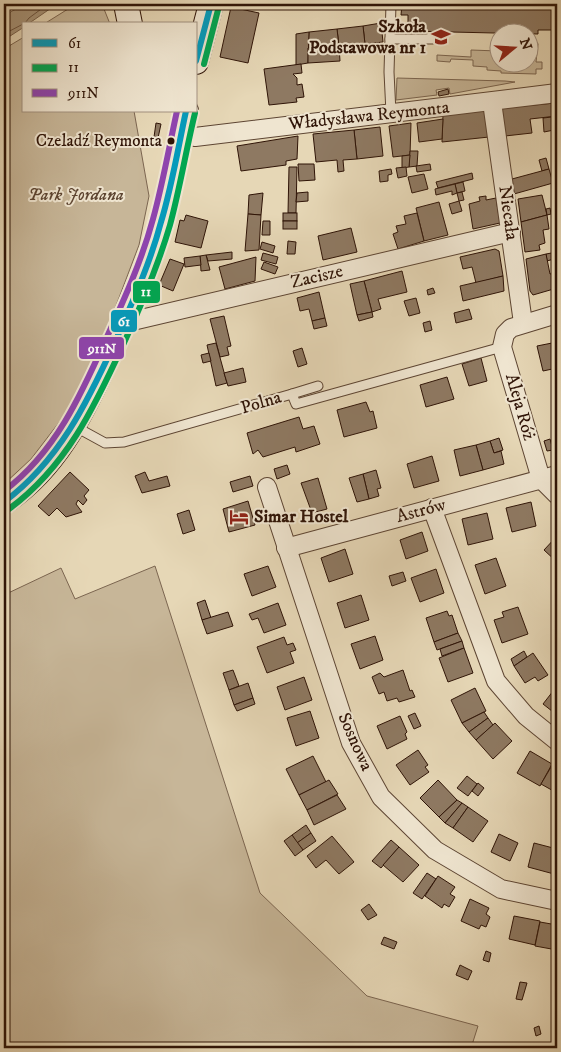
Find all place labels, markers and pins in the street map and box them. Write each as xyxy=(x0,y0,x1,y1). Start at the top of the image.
place label: Szkoła Podstawowa nr 1 xyxy=(309,16,426,59)
school or university icon: Szkoła Podstawowa nr 1 xyxy=(430,26,452,48)
place label: Czeladź Reymonta xyxy=(36,130,163,152)
marker: Czeladź Reymonta xyxy=(166,136,176,146)
hotel icon: Simar Hostel xyxy=(228,506,250,528)
place label: Simar Hostel xyxy=(254,506,349,528)

